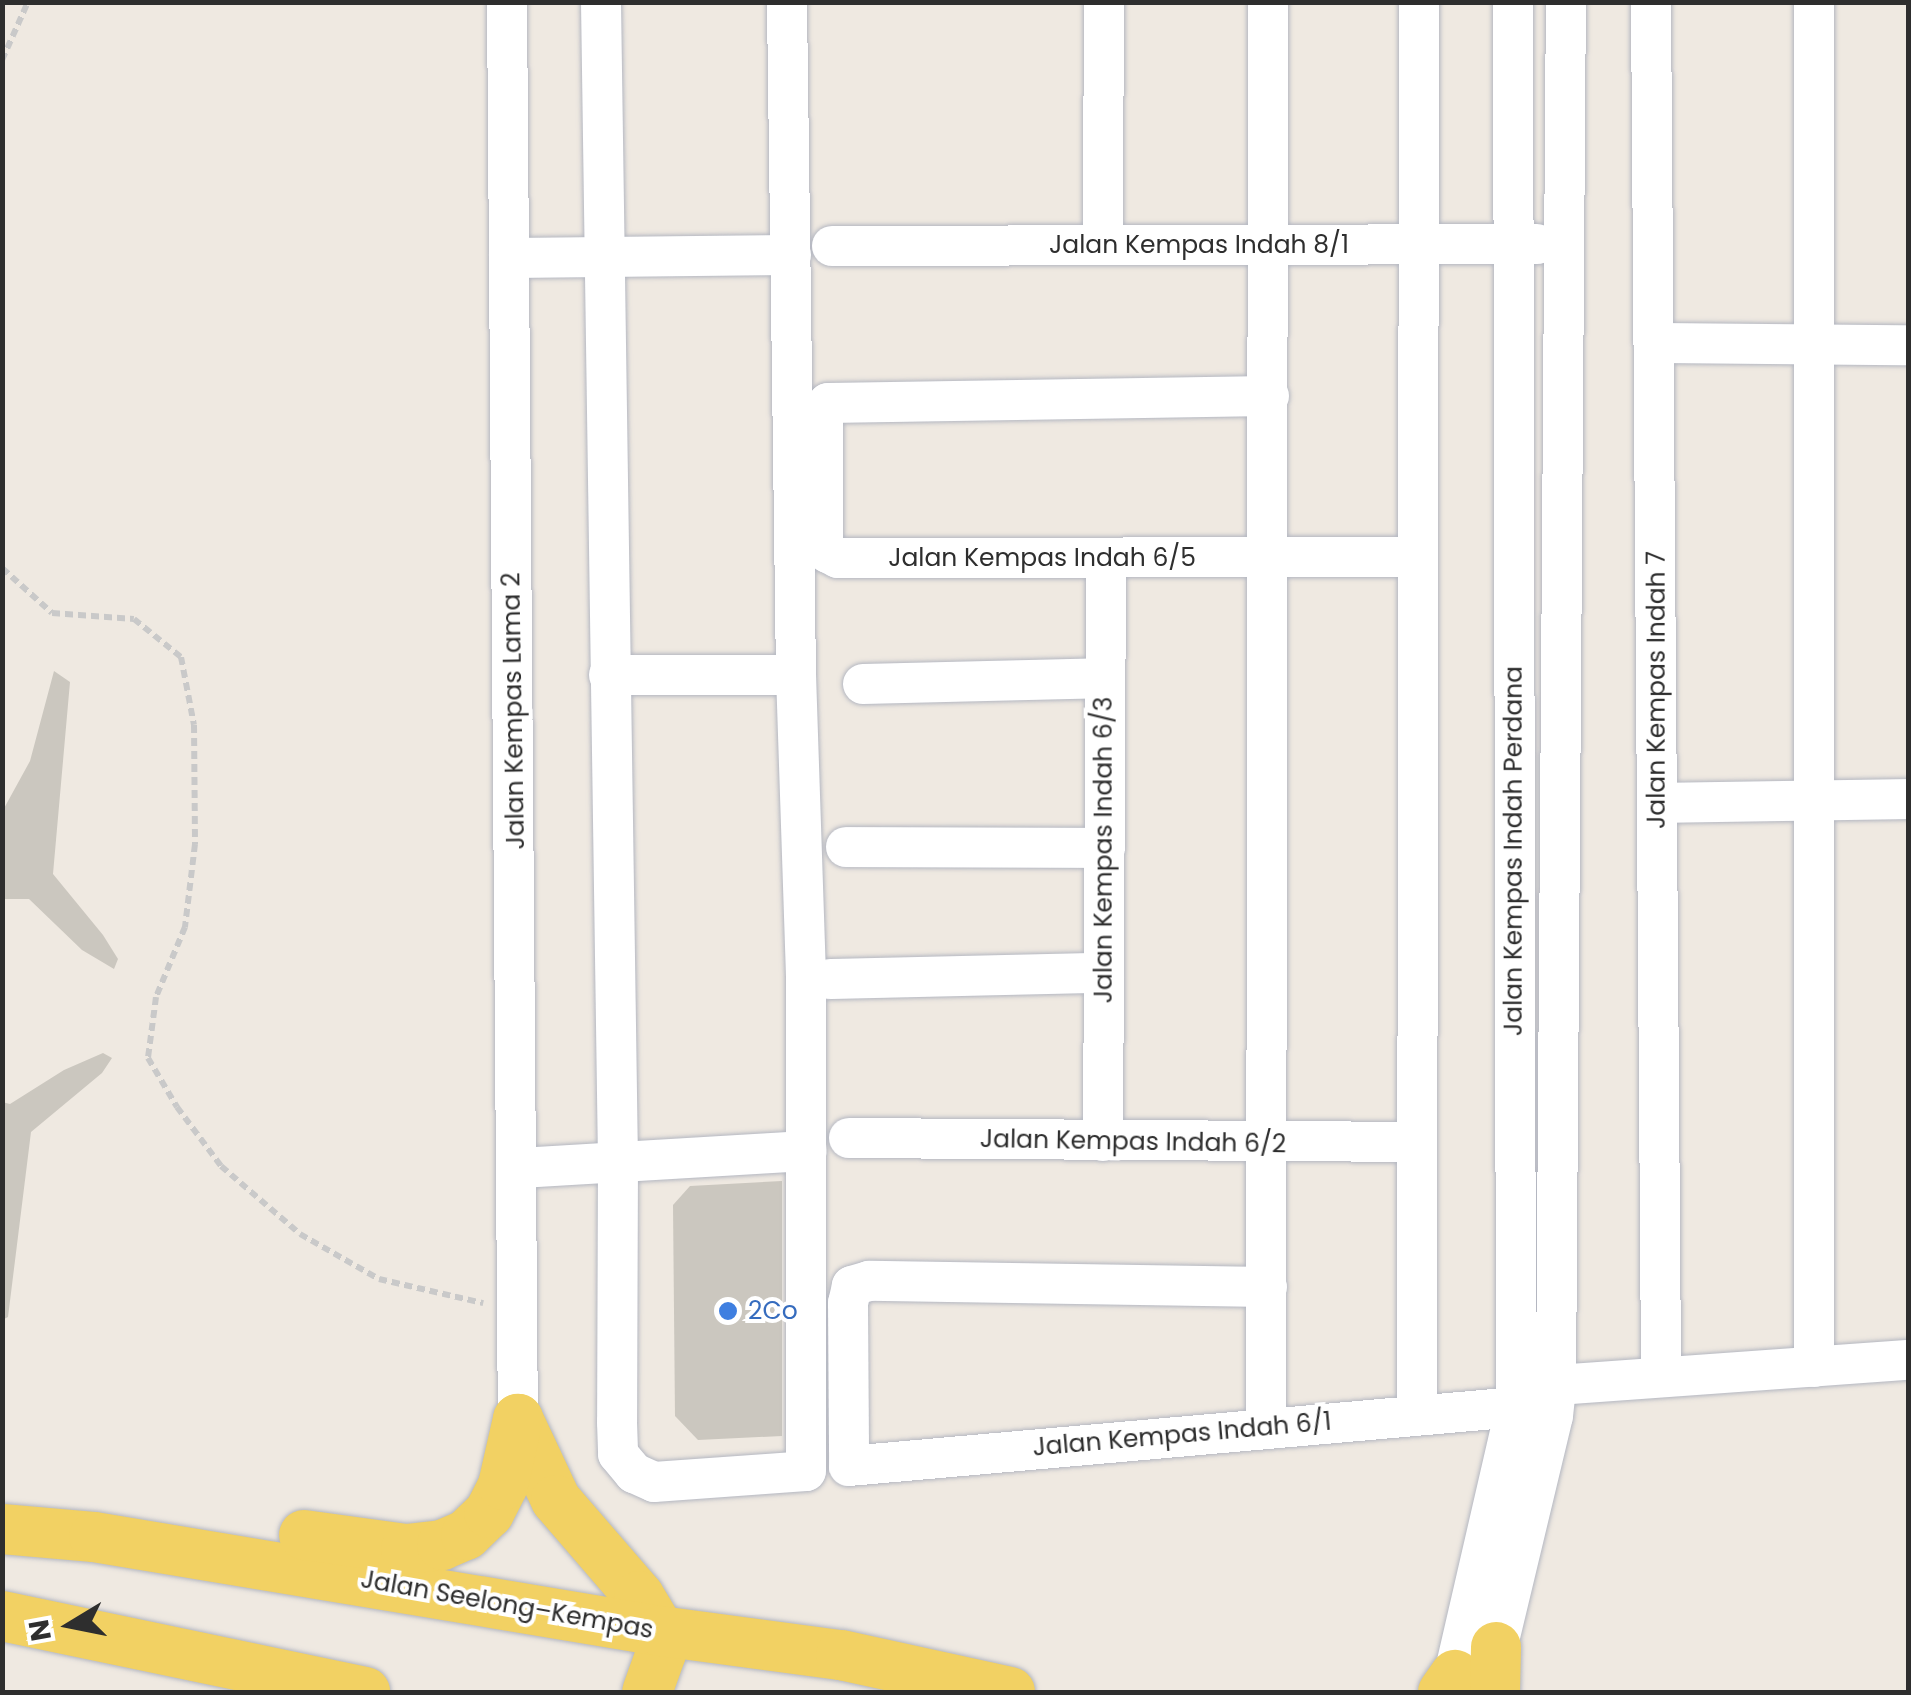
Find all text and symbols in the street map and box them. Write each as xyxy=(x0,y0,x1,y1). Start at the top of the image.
street label: Jalan Kempas Indah 8/1 xyxy=(1049,230,1349,260)
street label: Jalan Kempas Indah 6/5 xyxy=(888,543,1196,573)
street label: Jalan Kempas Indah 7 xyxy=(1642,551,1672,829)
street label: Jalan Kempas Lama 2 xyxy=(497,572,531,850)
street label: Jalan Kempas Indah Perdana xyxy=(1499,666,1529,1036)
street label: Jalan Kempas Indah 6/3 xyxy=(1089,697,1119,1003)
street label: Jalan Kempas Indah 6/2 xyxy=(980,1124,1286,1160)
place label: 2Co xyxy=(748,1296,798,1326)
marker: 2Co xyxy=(717,1300,739,1322)
street label: Jalan Kempas Indah 6/1 xyxy=(1031,1407,1333,1463)
street label: Jalan Seelong–Kempas xyxy=(358,1564,656,1646)
north arrow xyxy=(20,1575,120,1675)
text: N xyxy=(19,1617,61,1644)

